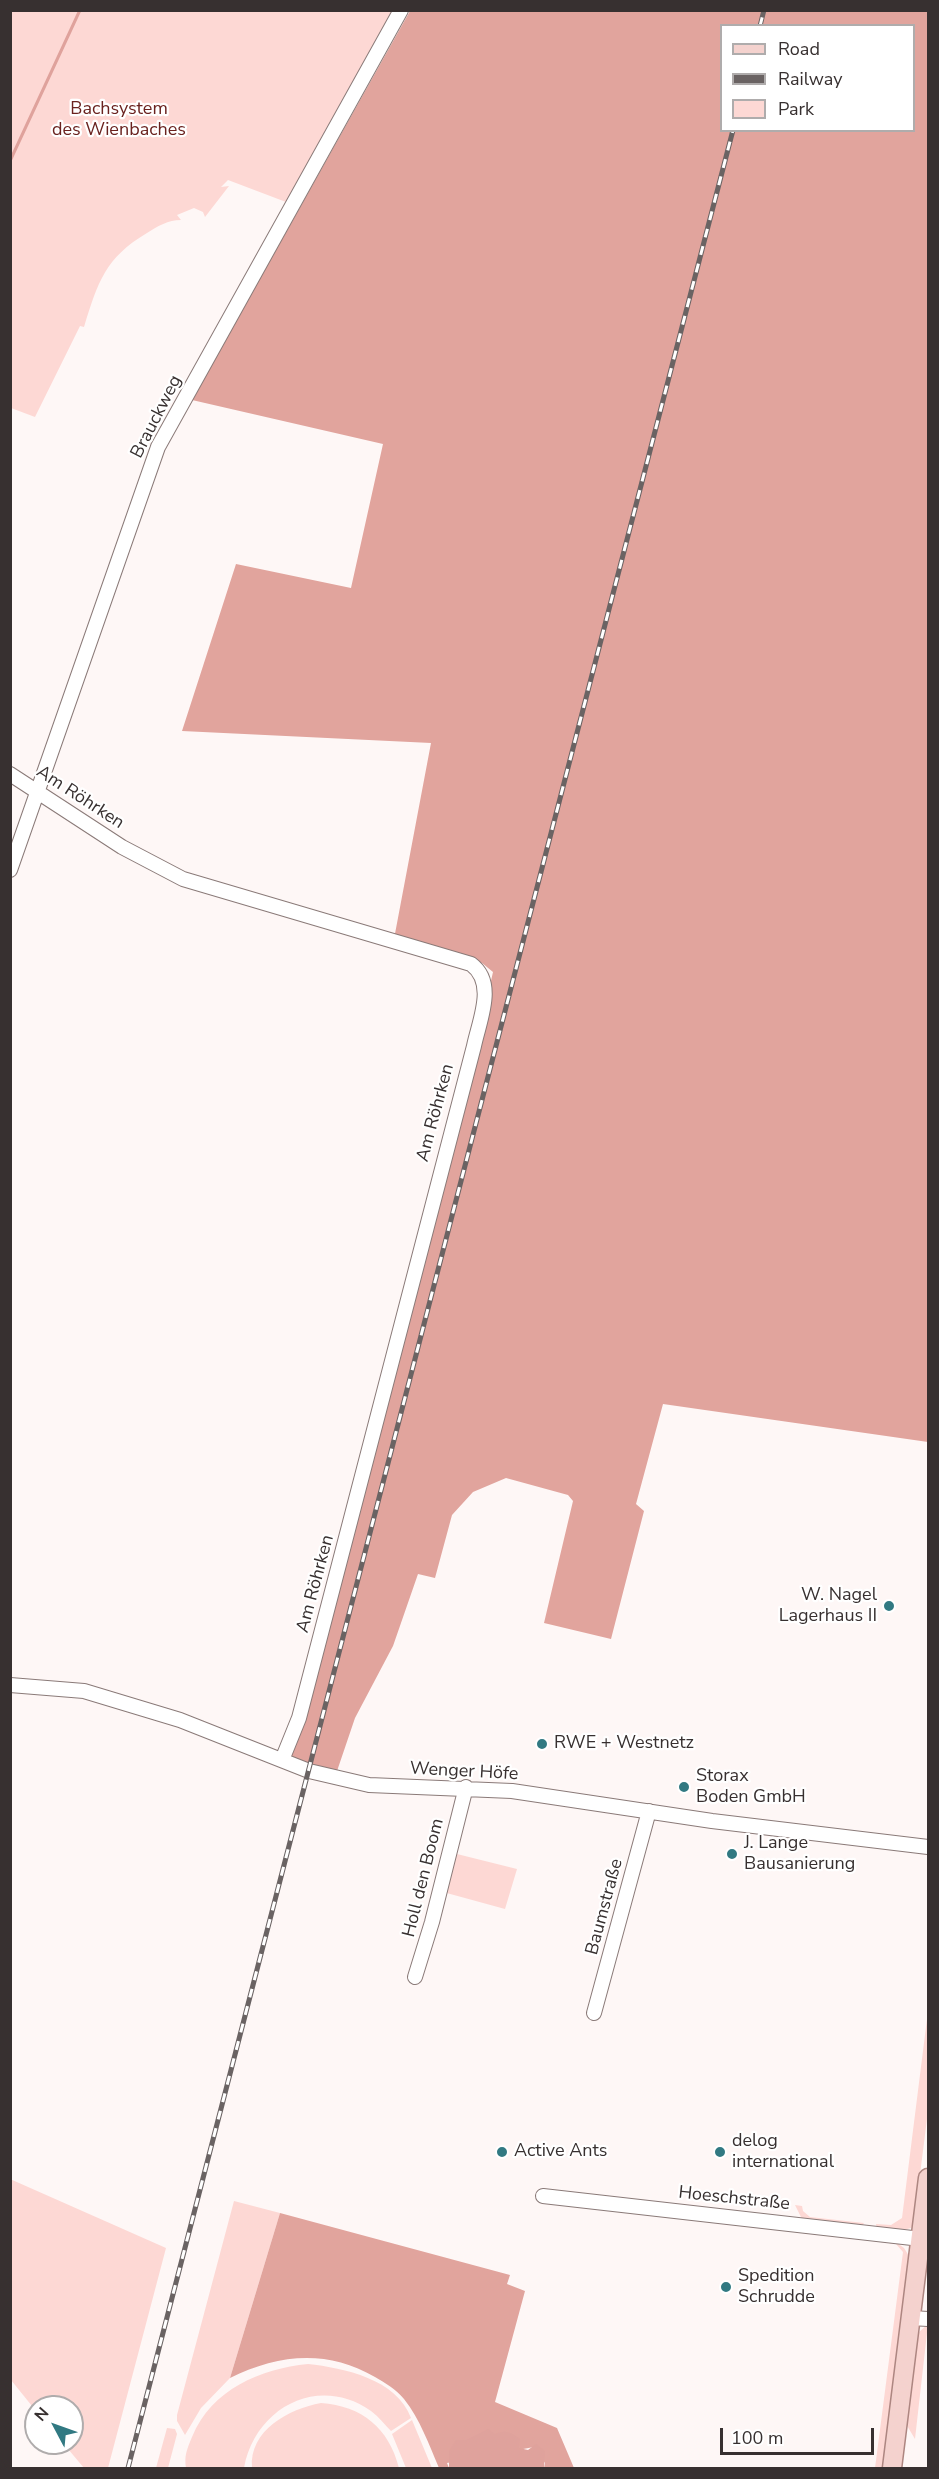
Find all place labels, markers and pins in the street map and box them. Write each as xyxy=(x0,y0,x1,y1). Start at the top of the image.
place label: W. Nagel Lagerhaus II xyxy=(779,1585,877,1628)
marker: W. Nagel Lagerhaus II xyxy=(882,1599,896,1613)
place label: RWE + Westnetz xyxy=(554,1733,694,1755)
marker: RWE + Westnetz xyxy=(535,1737,549,1751)
place label: Storax Boden GmbH xyxy=(696,1766,806,1808)
marker: Storax Boden GmbH xyxy=(677,1780,691,1794)
place label: J. Lange Bausanierung xyxy=(744,1833,855,1876)
marker: J. Lange Bausanierung xyxy=(725,1847,739,1861)
place label: delog international xyxy=(732,2131,834,2174)
place label: Active Ants xyxy=(514,2141,607,2163)
marker: Active Ants xyxy=(495,2145,509,2159)
marker: delog international xyxy=(713,2145,727,2159)
place label: Spedition Schrudde xyxy=(738,2266,815,2308)
marker: Spedition Schrudde xyxy=(719,2280,733,2294)

